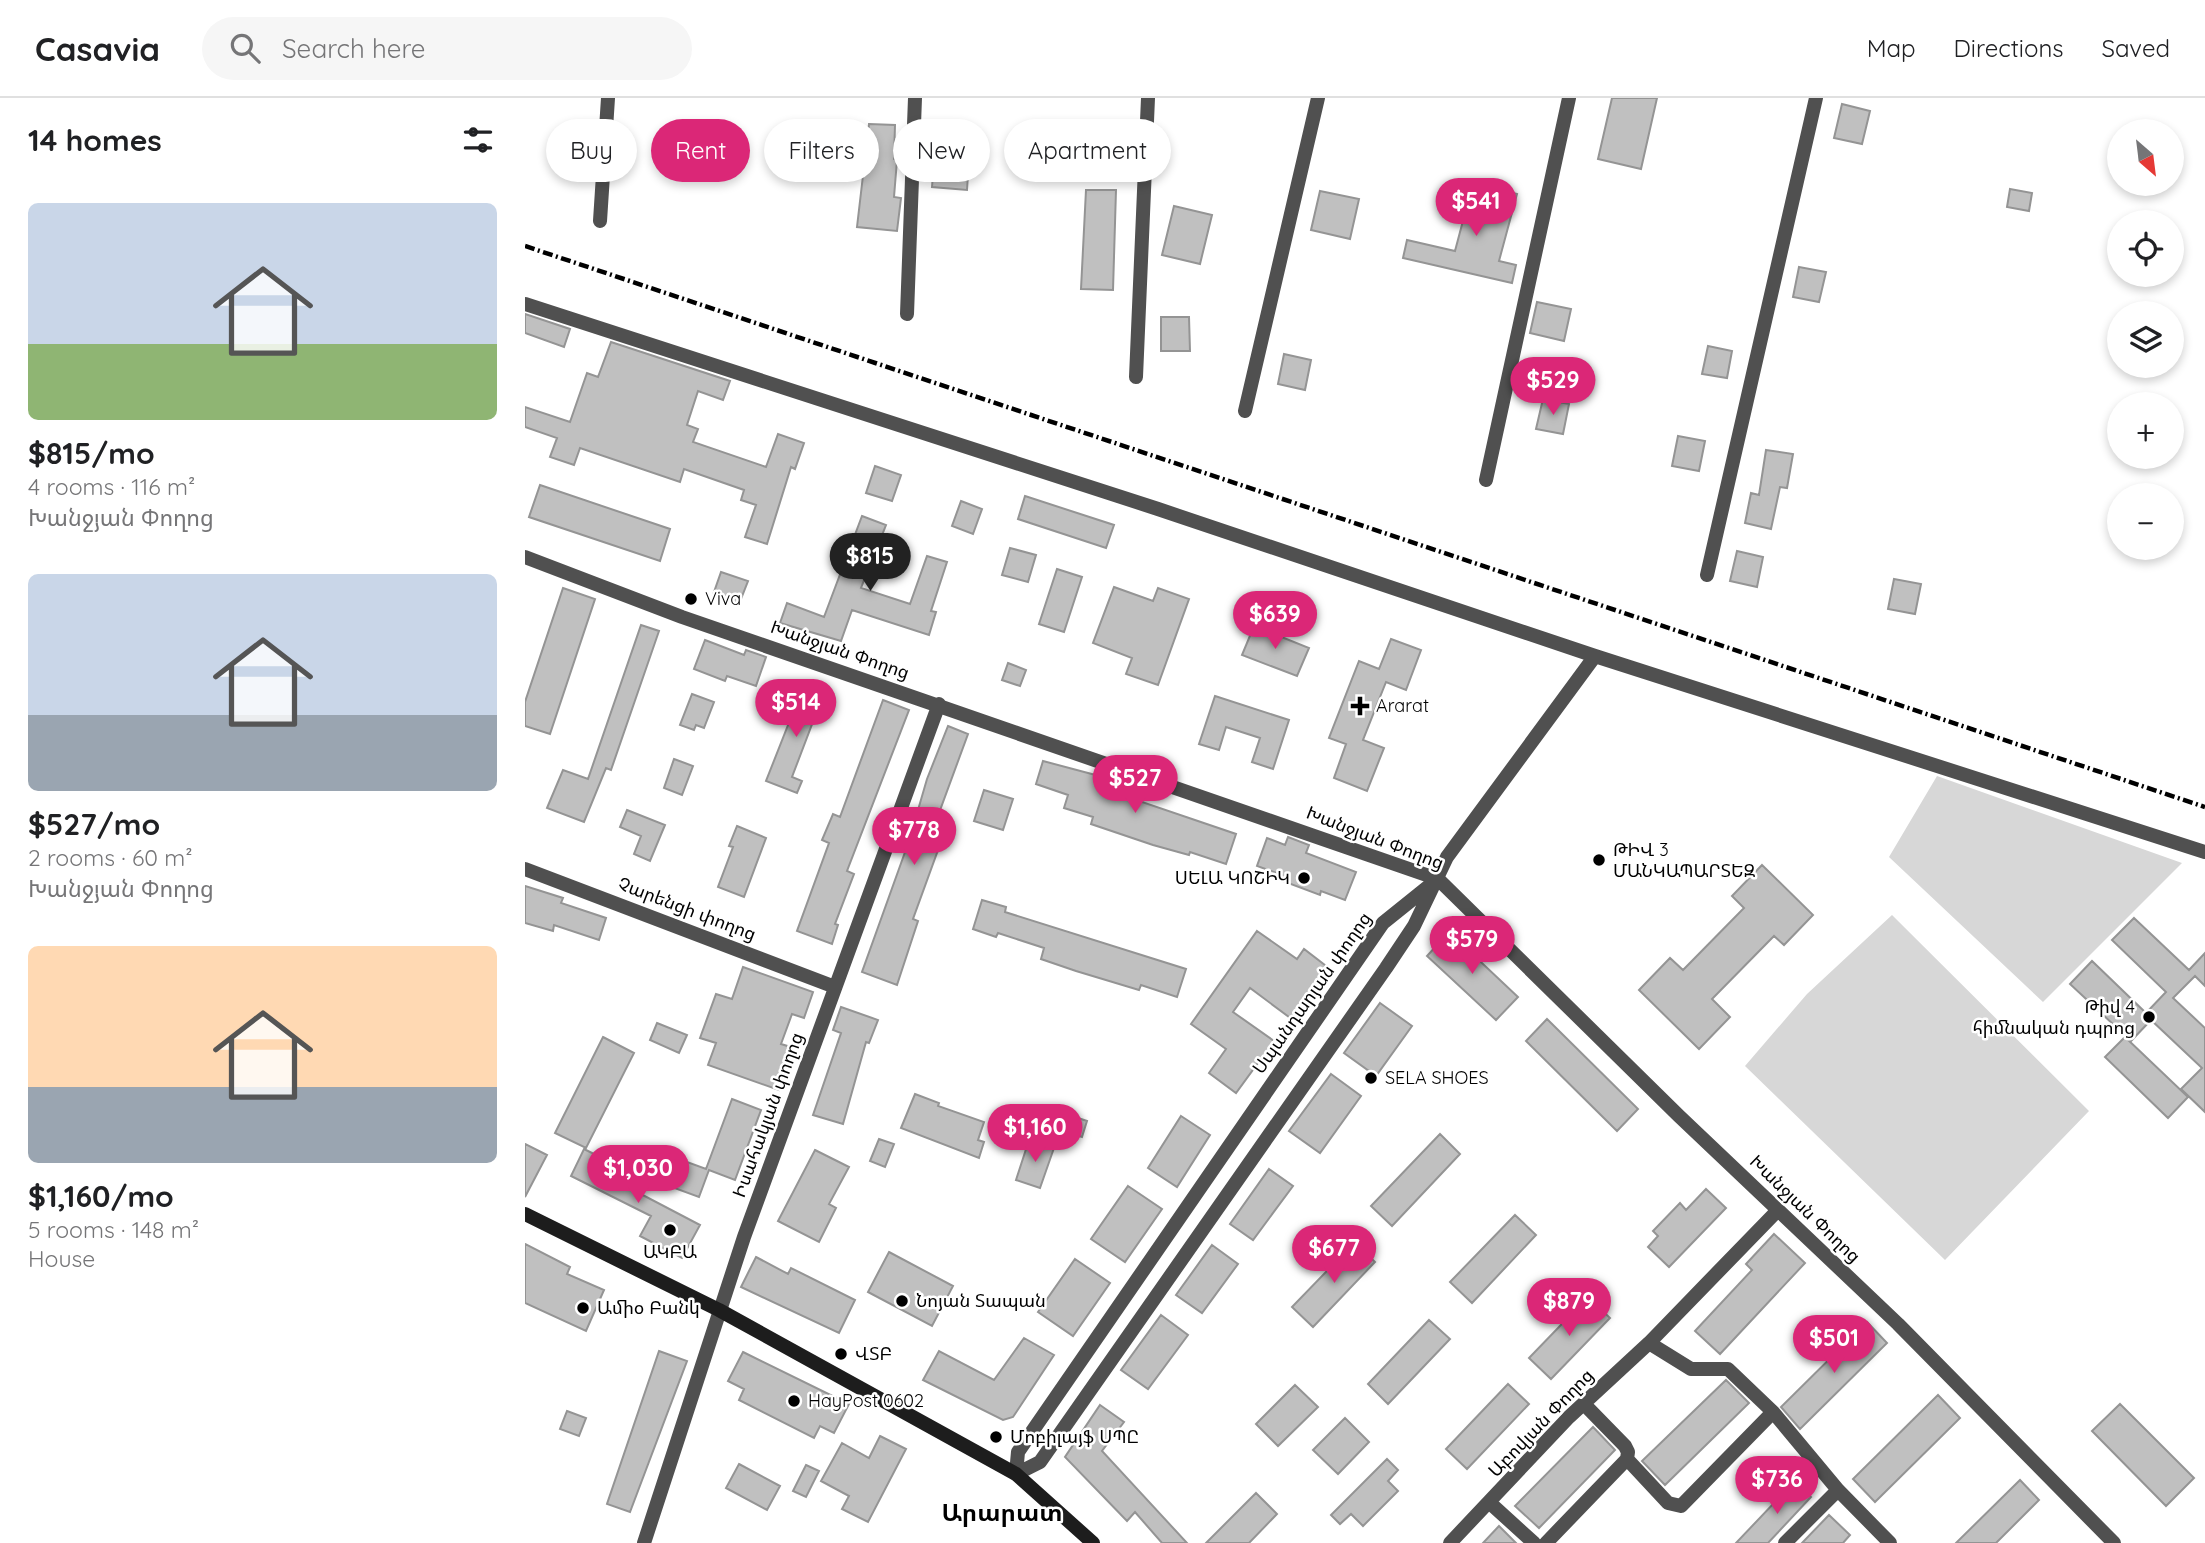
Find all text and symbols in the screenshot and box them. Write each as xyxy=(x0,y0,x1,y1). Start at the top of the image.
search box xyxy=(202,17,692,80)
text: Casavia xyxy=(35,28,160,69)
icon: search xyxy=(226,29,264,67)
text: Search here xyxy=(282,32,426,65)
text: Map xyxy=(1867,33,1916,63)
text: Directions xyxy=(1954,33,2064,63)
text: Saved xyxy=(2102,33,2170,63)
chip: Buy xyxy=(546,119,637,182)
chip: Rent xyxy=(651,119,750,182)
chip: Filters xyxy=(764,119,879,182)
chip: New xyxy=(893,119,990,182)
chip: Apartment xyxy=(1004,119,1171,182)
north arrow xyxy=(2107,119,2184,196)
map controls xyxy=(2107,119,2184,560)
text: 14 homes xyxy=(28,121,162,159)
icon: filters xyxy=(459,121,497,159)
pin: $541 xyxy=(1435,178,1517,238)
text: $541 xyxy=(1452,186,1500,215)
button: locate xyxy=(2107,210,2184,287)
icon: home xyxy=(200,248,326,374)
button: layers xyxy=(2107,301,2184,378)
pin: $529 xyxy=(1512,358,1594,417)
text: $529 xyxy=(1526,365,1580,394)
button: + xyxy=(2107,392,2184,469)
text: $815/mo xyxy=(28,434,155,472)
text: 4 rooms · 116 m² xyxy=(28,472,195,501)
button: − xyxy=(2107,483,2184,560)
text: Խանջյան Փողոց xyxy=(28,503,214,532)
pin: $815 xyxy=(829,533,911,593)
text: $815 xyxy=(846,541,894,570)
place label: Viva xyxy=(705,587,741,610)
marker: Viva xyxy=(683,591,699,607)
pin: $639 xyxy=(1234,592,1316,651)
text: $639 xyxy=(1249,599,1301,628)
street label: Խանջյան Փողոց xyxy=(768,615,913,684)
icon: home xyxy=(200,619,326,745)
pin: $514 xyxy=(755,680,837,739)
text: $514 xyxy=(771,687,821,716)
place label: Ararat xyxy=(1376,694,1429,717)
marker: Ararat xyxy=(1350,696,1370,716)
pin: $527 xyxy=(1094,756,1176,815)
text: $527 xyxy=(1109,763,1161,792)
street label: Խանջյան Փողոց xyxy=(1303,801,1447,874)
text: $527/mo xyxy=(28,805,160,843)
pin: $778 xyxy=(873,808,955,867)
text: $778 xyxy=(888,815,940,844)
place label: ԹԻՎ 3 ՄԱՆԿԱՊԱՐՏԵԶ xyxy=(1613,838,1756,882)
text: 2 rooms · 60 m² xyxy=(28,843,193,872)
marker: ԹԻՎ 3 ՄԱՆԿԱՊԱՐՏԵԶ xyxy=(1591,852,1607,868)
place label: ՍԵԼԱ ԿՈՇԻԿ xyxy=(1175,866,1290,889)
marker: ՍԵԼԱ ԿՈՇԻԿ xyxy=(1296,870,1312,886)
street label: Չարենցի փողոց xyxy=(615,872,759,945)
text: Խանջյան Փողոց xyxy=(28,874,214,903)
street label: Սպանդարյան փողոց xyxy=(1247,907,1376,1078)
pin: $579 xyxy=(1431,916,1513,976)
text: $579 xyxy=(1446,924,1498,953)
icon: home xyxy=(200,992,326,1118)
place label: Թիվ 4 հիմնական դպրոց xyxy=(1973,995,2135,1039)
marker: Թիվ 4 հիմնական դպրոց xyxy=(2141,1009,2157,1025)
street label: Իսահակյան փողոց xyxy=(727,1029,808,1200)
place label: SELA SHOES xyxy=(1385,1066,1489,1089)
marker: SELA SHOES xyxy=(1363,1070,1379,1086)
pin: $1,160 xyxy=(978,1104,1092,1164)
text: $1,160 xyxy=(1003,1112,1067,1141)
pin: $1,030 xyxy=(581,1146,695,1205)
street label: Խանջյան Փողոց xyxy=(1745,1150,1866,1267)
text: $1,030 xyxy=(603,1153,673,1182)
text: $1,160/mo xyxy=(28,1177,174,1215)
text: 5 rooms · 148 m² xyxy=(28,1215,199,1244)
marker: ԱԿԲԱ xyxy=(662,1222,678,1238)
pin: $677 xyxy=(1293,1226,1375,1285)
text: $677 xyxy=(1308,1233,1360,1262)
place label: ԱԿԲԱ xyxy=(643,1240,697,1263)
text: House xyxy=(28,1244,95,1273)
pin: $879 xyxy=(1528,1278,1610,1338)
text: $879 xyxy=(1543,1286,1595,1315)
place label: Նոյան Տապան xyxy=(916,1289,1046,1312)
marker: Նոյան Տապան xyxy=(894,1293,910,1309)
place label: Ամիօ Բանկ xyxy=(597,1296,700,1319)
marker: Ամիօ Բանկ xyxy=(575,1300,591,1316)
pin: $501 xyxy=(1793,1316,1875,1375)
text: $501 xyxy=(1809,1323,1859,1352)
place label: ՎՏԲ xyxy=(855,1342,892,1365)
marker: ՎՏԲ xyxy=(833,1346,849,1362)
street label: Աբովյան Փողոց xyxy=(1483,1364,1598,1482)
place label: HayPost 0602 xyxy=(808,1389,924,1412)
marker: HayPost 0602 xyxy=(786,1393,802,1409)
place label: Մոբիլայֆ ՍՊԸ xyxy=(1010,1425,1139,1448)
marker: Մոբիլայֆ ՍՊԸ xyxy=(988,1429,1004,1445)
pin: $736 xyxy=(1736,1456,1818,1516)
text: $736 xyxy=(1751,1464,1803,1493)
district label: Արարատ xyxy=(941,1497,1063,1527)

